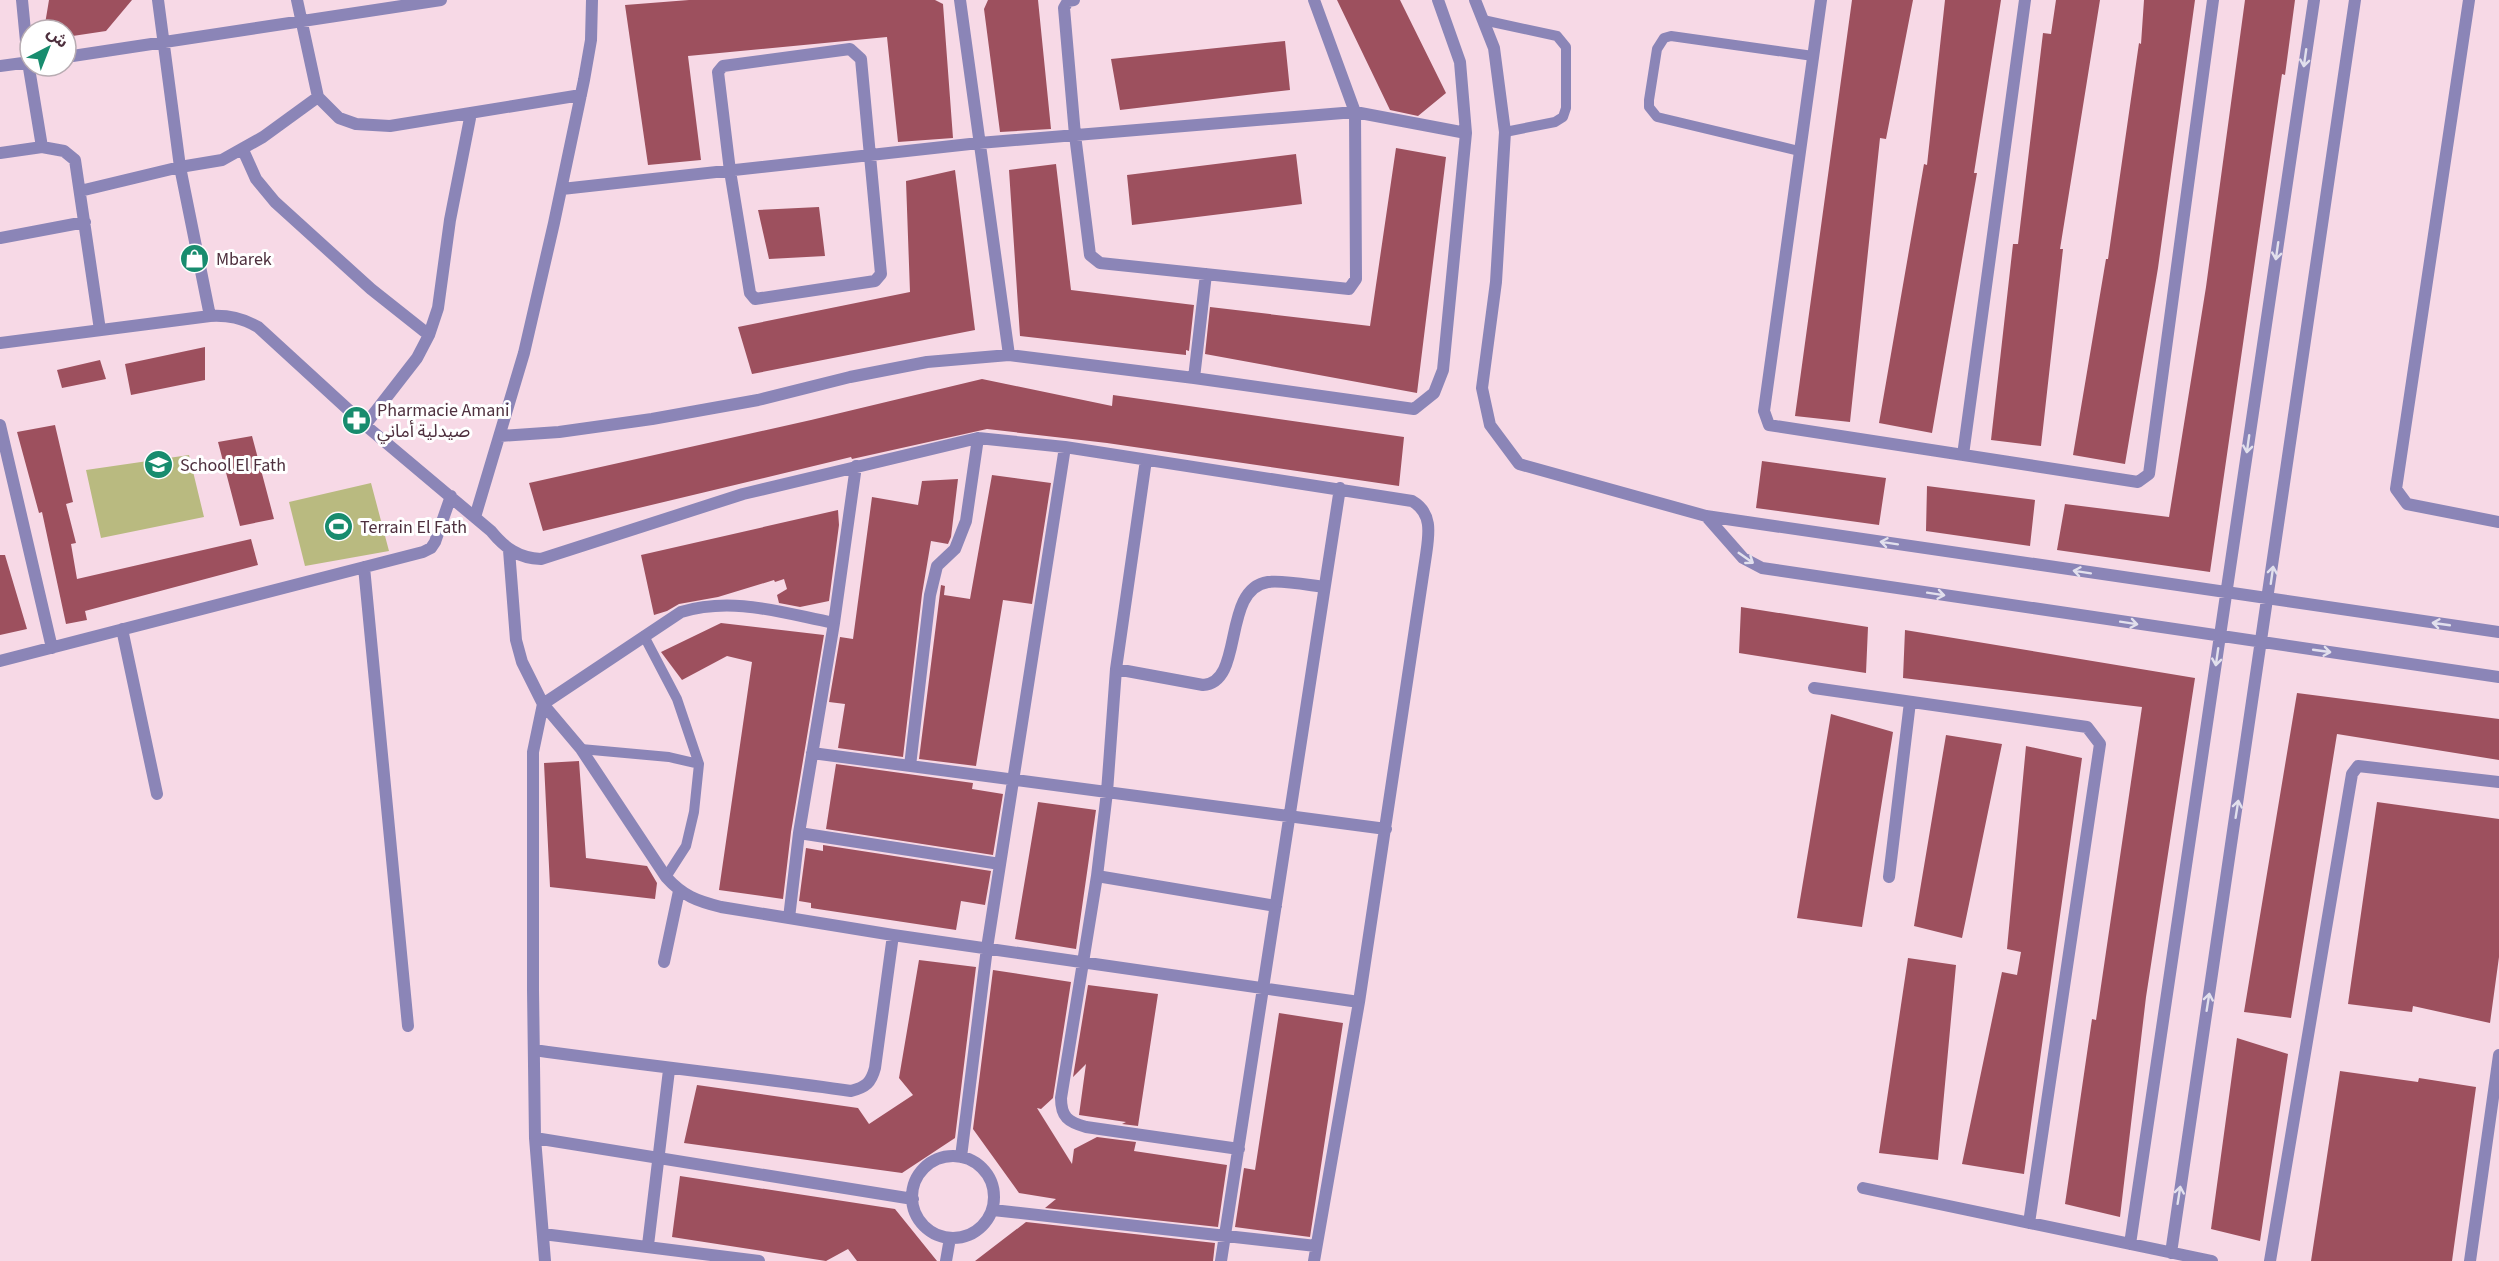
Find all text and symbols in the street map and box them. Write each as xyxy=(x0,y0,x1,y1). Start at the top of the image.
north arrow xyxy=(18,18,78,78)
text: ش xyxy=(42,22,73,53)
one-way arrow xyxy=(2300,47,2311,67)
one-way arrow xyxy=(2271,240,2282,260)
shop icon: Mbarek xyxy=(179,243,211,275)
place label: Mbarek xyxy=(216,247,272,272)
place label: Pharmacie Amani صيدلية أماني xyxy=(377,398,510,444)
pharmacy icon: Pharmacie Amani صيدلية أماني xyxy=(340,404,372,436)
one-way arrow xyxy=(2242,433,2253,453)
school or university icon: School El Fath xyxy=(143,449,175,481)
place label: School El Fath xyxy=(180,453,286,478)
sports icon: Terrain El Fath xyxy=(323,511,355,543)
place label: Terrain El Fath xyxy=(360,515,467,540)
one-way arrow xyxy=(1880,537,1899,548)
one-way arrow xyxy=(1738,552,1754,564)
one-way arrow xyxy=(2266,565,2277,585)
one-way arrow xyxy=(2072,566,2092,577)
one-way arrow xyxy=(1926,588,1946,599)
one-way arrow xyxy=(2119,617,2138,628)
one-way arrow xyxy=(2432,619,2451,630)
one-way arrow xyxy=(2312,646,2331,657)
one-way arrow xyxy=(2211,647,2222,667)
one-way arrow xyxy=(2232,800,2243,820)
one-way arrow xyxy=(2203,993,2214,1012)
one-way arrow xyxy=(2174,1186,2185,1205)

